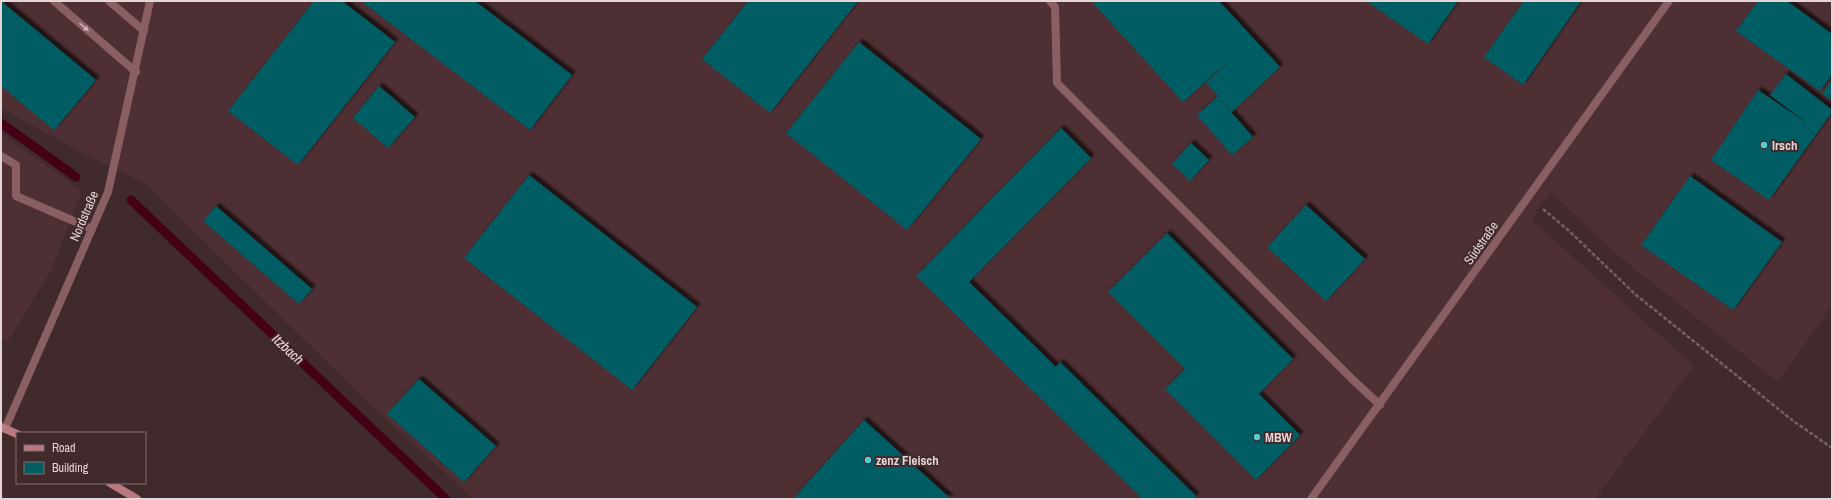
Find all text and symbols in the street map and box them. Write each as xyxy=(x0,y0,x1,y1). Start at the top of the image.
one-way arrow xyxy=(78,22,89,31)
place label: Irsch xyxy=(1772,137,1797,154)
marker: Irsch xyxy=(1759,140,1769,150)
street label: Nordstraße xyxy=(66,188,102,244)
street label: Südstraße xyxy=(1460,218,1502,268)
water label: Itzbach xyxy=(268,330,308,368)
place label: MBW xyxy=(1265,429,1293,446)
legend xyxy=(16,432,146,484)
marker: MBW xyxy=(1252,432,1262,442)
text: Road xyxy=(52,440,76,456)
place label: zenz Fleisch xyxy=(876,452,939,469)
marker: zenz Fleisch xyxy=(863,455,873,465)
text: Building xyxy=(52,460,89,476)

